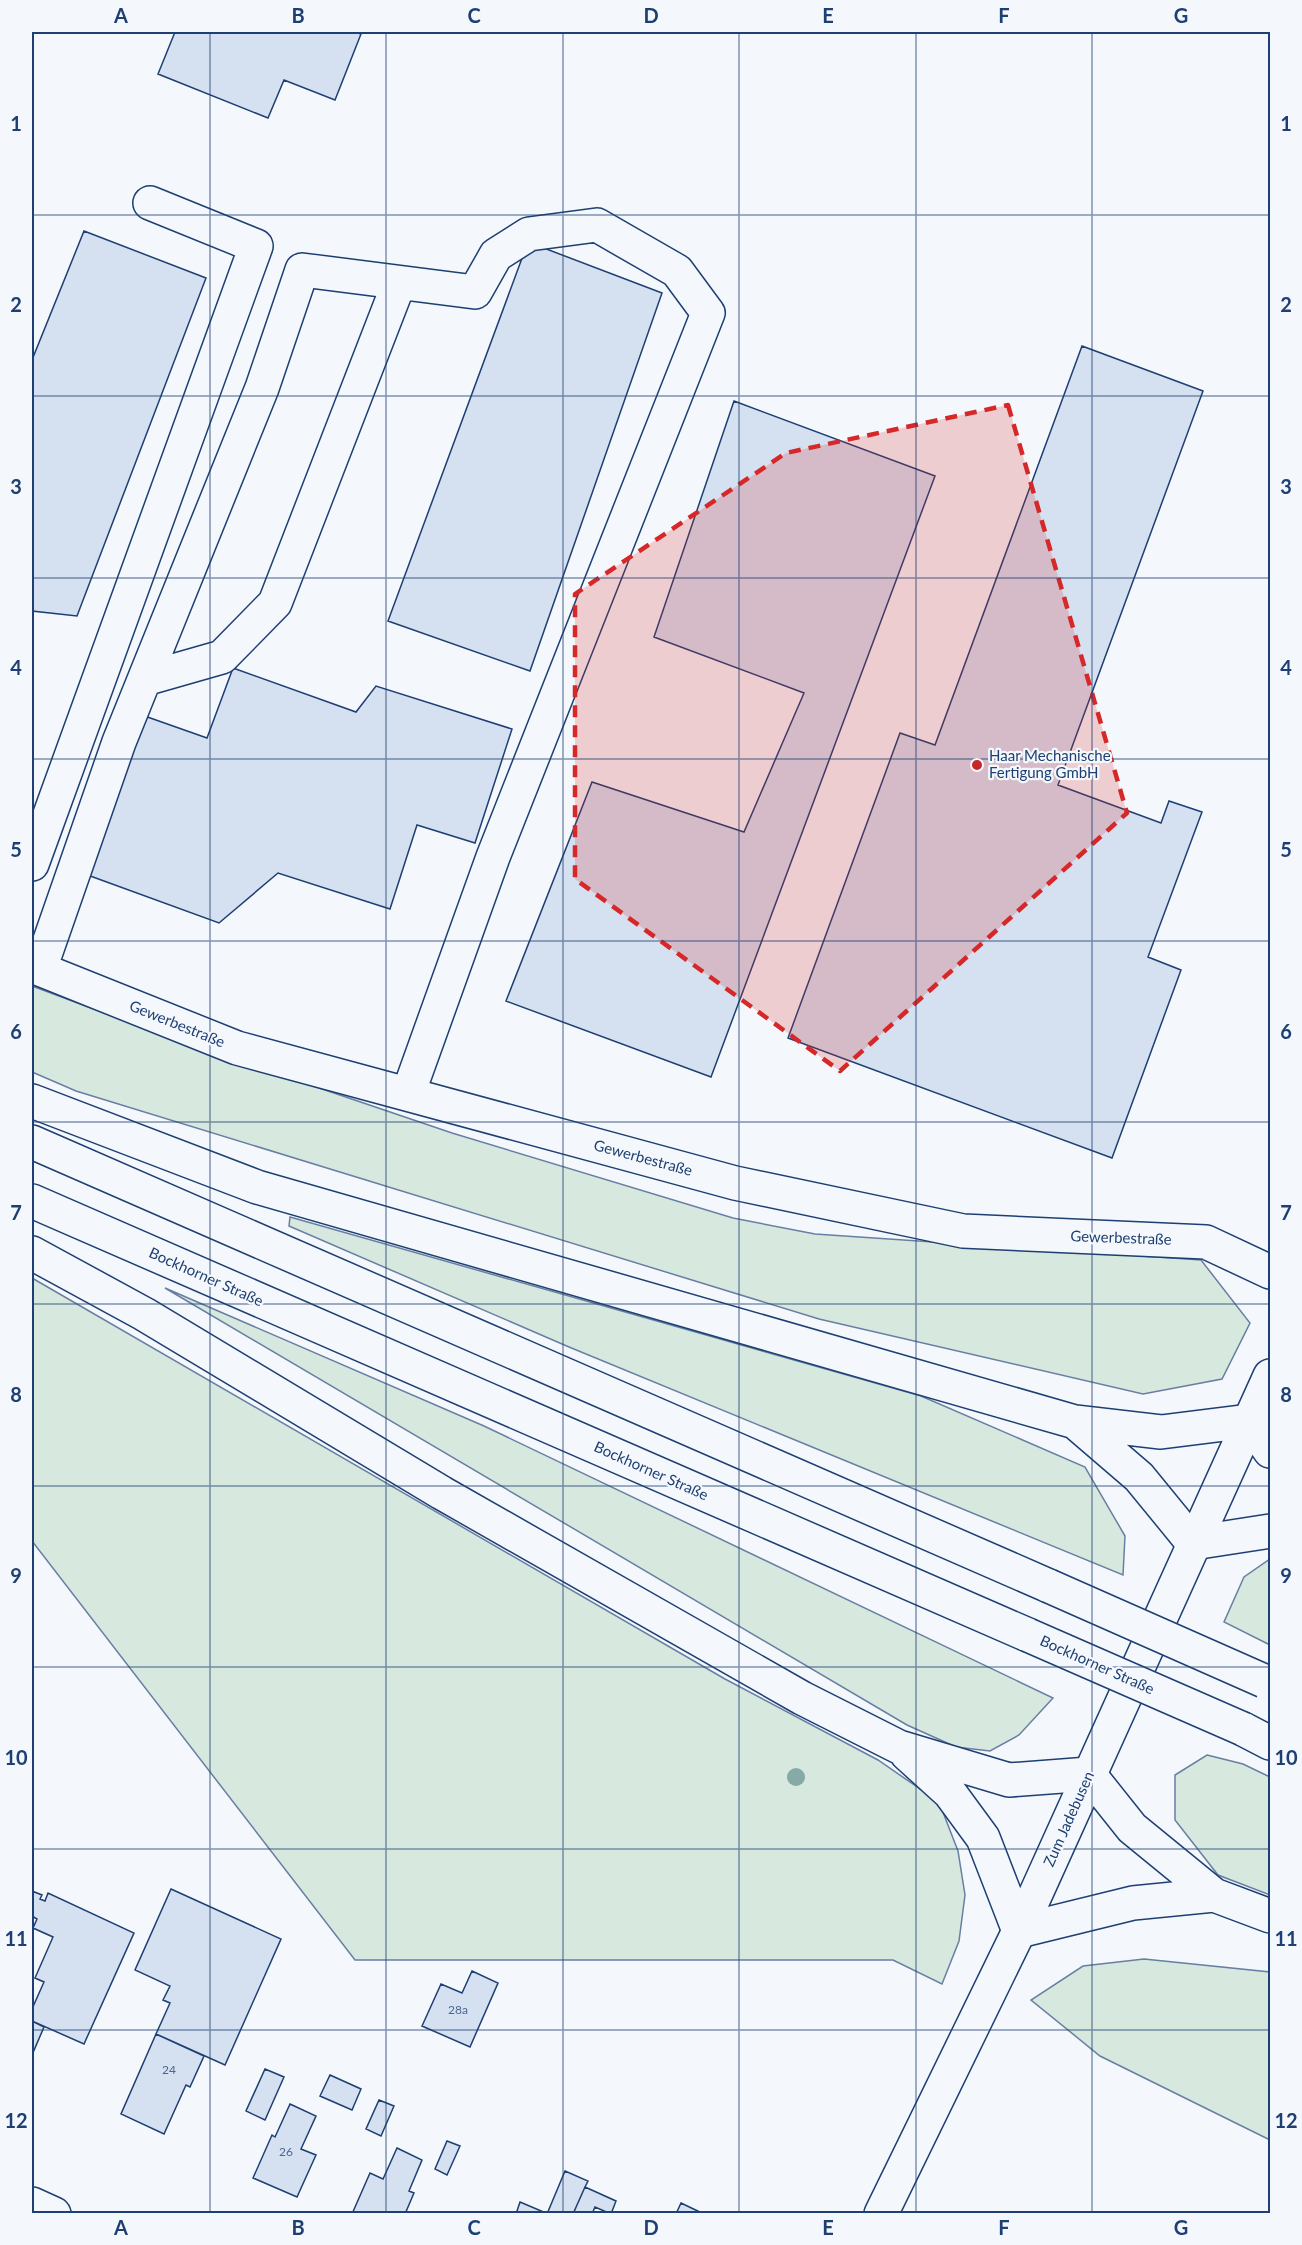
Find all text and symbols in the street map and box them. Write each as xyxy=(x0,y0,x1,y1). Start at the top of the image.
text: A xyxy=(113,3,128,27)
text: B xyxy=(291,3,305,27)
text: C xyxy=(467,3,481,27)
text: D xyxy=(643,3,659,27)
text: E xyxy=(822,3,834,27)
text: F xyxy=(998,3,1010,27)
text: G xyxy=(1174,3,1188,27)
text: 1 xyxy=(10,111,22,135)
text: 1 xyxy=(1280,111,1292,135)
text: 2 xyxy=(10,292,22,316)
text: 2 xyxy=(1280,292,1292,316)
text: 3 xyxy=(10,474,22,498)
text: 3 xyxy=(1280,474,1292,498)
text: 4 xyxy=(10,655,22,679)
text: 4 xyxy=(1280,655,1292,679)
place label: Haar Mechanische Fertigung GmbH xyxy=(989,746,1111,781)
marker: Haar Mechanische Fertigung GmbH xyxy=(970,758,984,772)
text: 5 xyxy=(10,837,22,861)
text: 5 xyxy=(1280,837,1292,861)
street label: Gewerbestraße xyxy=(127,996,228,1050)
text: 6 xyxy=(10,1019,22,1043)
text: 6 xyxy=(1280,1019,1292,1043)
street label: Gewerbestraße xyxy=(592,1135,695,1179)
text: 7 xyxy=(10,1200,22,1224)
text: 7 xyxy=(1280,1200,1292,1224)
street label: Gewerbestraße xyxy=(1070,1226,1172,1248)
street label: Bockhorner Straße xyxy=(147,1243,266,1309)
text: 8 xyxy=(10,1382,22,1406)
text: 8 xyxy=(1280,1382,1292,1406)
street label: Bockhorner Straße xyxy=(592,1437,711,1503)
text: 9 xyxy=(10,1563,22,1587)
text: 9 xyxy=(1280,1563,1292,1587)
street label: Bockhorner Straße xyxy=(1038,1631,1157,1697)
text: 10 xyxy=(4,1745,28,1769)
text: 10 xyxy=(1274,1745,1298,1769)
street label: Zum Jadebusen xyxy=(1039,1768,1097,1869)
text: 11 xyxy=(4,1926,28,1950)
text: 11 xyxy=(1274,1926,1298,1950)
house number: 28a xyxy=(448,2002,468,2017)
house number: 24 xyxy=(162,2062,176,2077)
text: 12 xyxy=(4,2108,28,2132)
text: 12 xyxy=(1274,2108,1298,2132)
house number: 26 xyxy=(279,2144,293,2159)
text: A xyxy=(113,2215,128,2239)
text: B xyxy=(291,2215,305,2239)
text: C xyxy=(467,2215,481,2239)
text: D xyxy=(643,2215,659,2239)
text: E xyxy=(822,2215,834,2239)
text: F xyxy=(998,2215,1010,2239)
text: G xyxy=(1174,2215,1188,2239)

